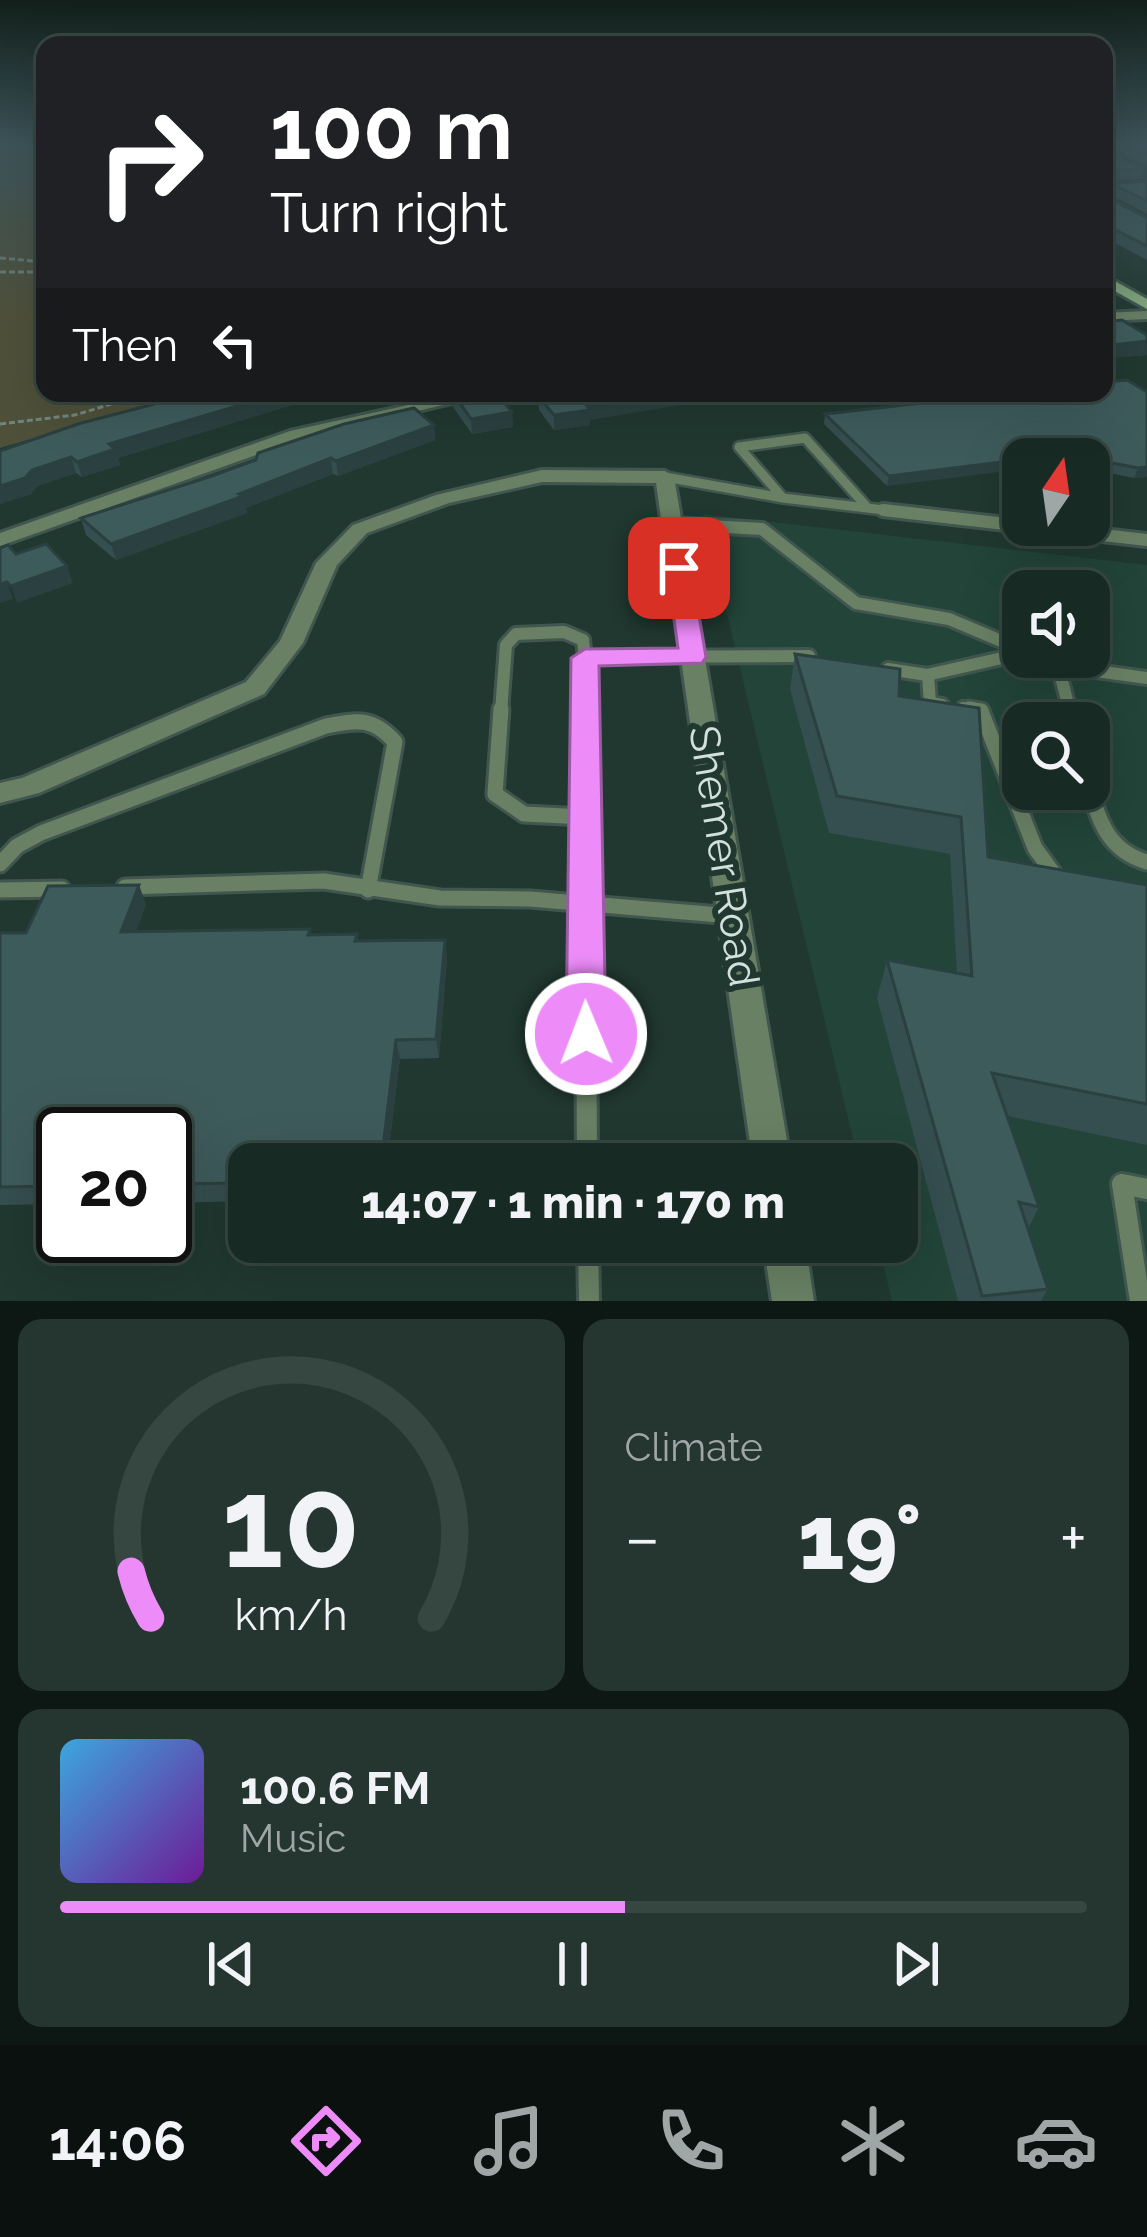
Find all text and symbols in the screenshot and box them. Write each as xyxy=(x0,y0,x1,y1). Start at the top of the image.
text: 100 m xyxy=(270,80,513,179)
icon: right xyxy=(72,84,228,240)
text: Turn right xyxy=(270,181,508,245)
icon: left xyxy=(202,312,268,378)
text: Then xyxy=(72,319,178,372)
north arrow xyxy=(1002,438,1110,546)
map controls xyxy=(1002,438,1110,810)
pin xyxy=(628,517,730,619)
icon: arrive xyxy=(646,535,712,601)
button: sound xyxy=(1002,570,1110,678)
button: search xyxy=(1002,702,1110,810)
street label: Shemer Road xyxy=(679,722,769,990)
position arrow xyxy=(523,971,649,1097)
speed limit sign: 20 xyxy=(36,1107,192,1263)
text: 14:07 · 1 min · 170 m xyxy=(361,1176,785,1229)
text: Climate xyxy=(625,1424,763,1470)
text: 10 xyxy=(222,1450,360,1596)
text: 19° xyxy=(798,1484,922,1590)
text: − xyxy=(625,1499,660,1576)
text: + xyxy=(1060,1499,1087,1576)
text: km/h xyxy=(235,1590,348,1640)
text: 100.6 FM xyxy=(240,1762,431,1815)
text: Music xyxy=(240,1815,346,1861)
icon: previous xyxy=(198,1931,264,1997)
icon: pause xyxy=(540,1931,606,1997)
icon: next xyxy=(883,1931,949,1997)
icon: directions xyxy=(284,2099,368,2183)
icon: music xyxy=(467,2099,551,2183)
icon: phone xyxy=(649,2099,733,2183)
icon: climate xyxy=(831,2099,915,2183)
icon: car xyxy=(1014,2099,1098,2183)
text: 14:06 xyxy=(49,2109,186,2173)

